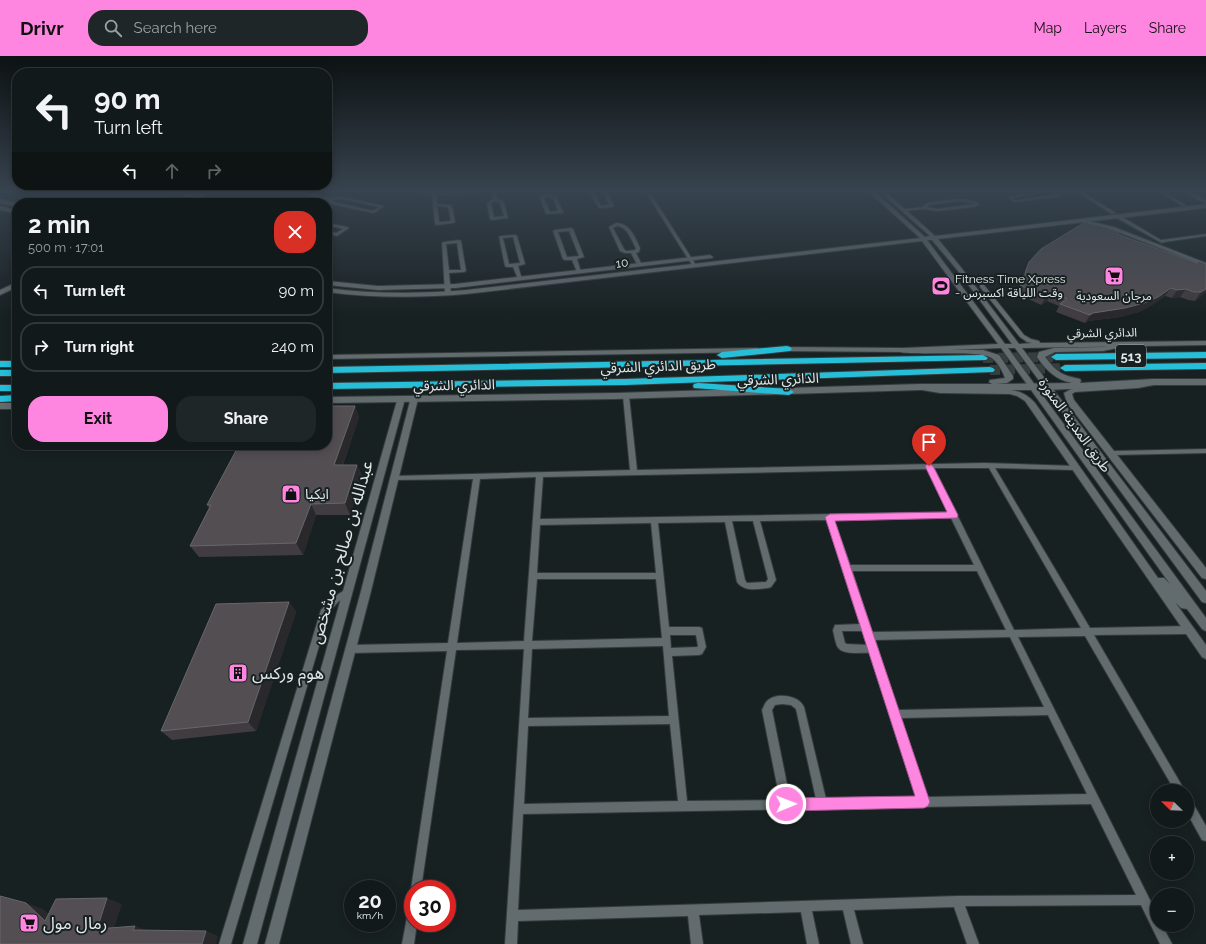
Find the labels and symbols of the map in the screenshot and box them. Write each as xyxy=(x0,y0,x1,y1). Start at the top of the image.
street label: 10 xyxy=(615,255,629,271)
supermarket icon: مرجان السعودية xyxy=(1103,265,1125,287)
place label: Fitness Time Xpress - وقت اللياقة اكسبرس xyxy=(955,272,1066,300)
sports icon: Fitness Time Xpress - وقت اللياقة اكسبرس xyxy=(930,275,952,297)
place label: مرجان السعودية xyxy=(1076,289,1152,303)
street label: الدائري الشرقي xyxy=(1067,325,1137,343)
road number: 513 xyxy=(1116,345,1146,367)
street label: طريق الدائري الشرقي xyxy=(600,356,716,379)
street label: الدائري الشرقي xyxy=(737,370,819,392)
street label: طريق المدينة المنورة xyxy=(1034,375,1114,476)
street label: الدائري الشرقي xyxy=(413,376,495,397)
pin xyxy=(912,425,946,466)
street label: عبدالله بن صالح بن مشخص xyxy=(305,458,380,647)
shop icon: ايكيا xyxy=(280,483,302,505)
place label: ايكيا xyxy=(305,486,329,502)
building icon: هوم وركس xyxy=(227,662,249,684)
place label: هوم وركس xyxy=(252,663,324,686)
position arrow xyxy=(765,783,807,825)
north arrow xyxy=(1150,784,1194,828)
speed limit sign: 30 xyxy=(404,880,456,932)
supermarket icon: رمال مول xyxy=(18,912,40,934)
place label: رمال مول xyxy=(43,913,107,934)

